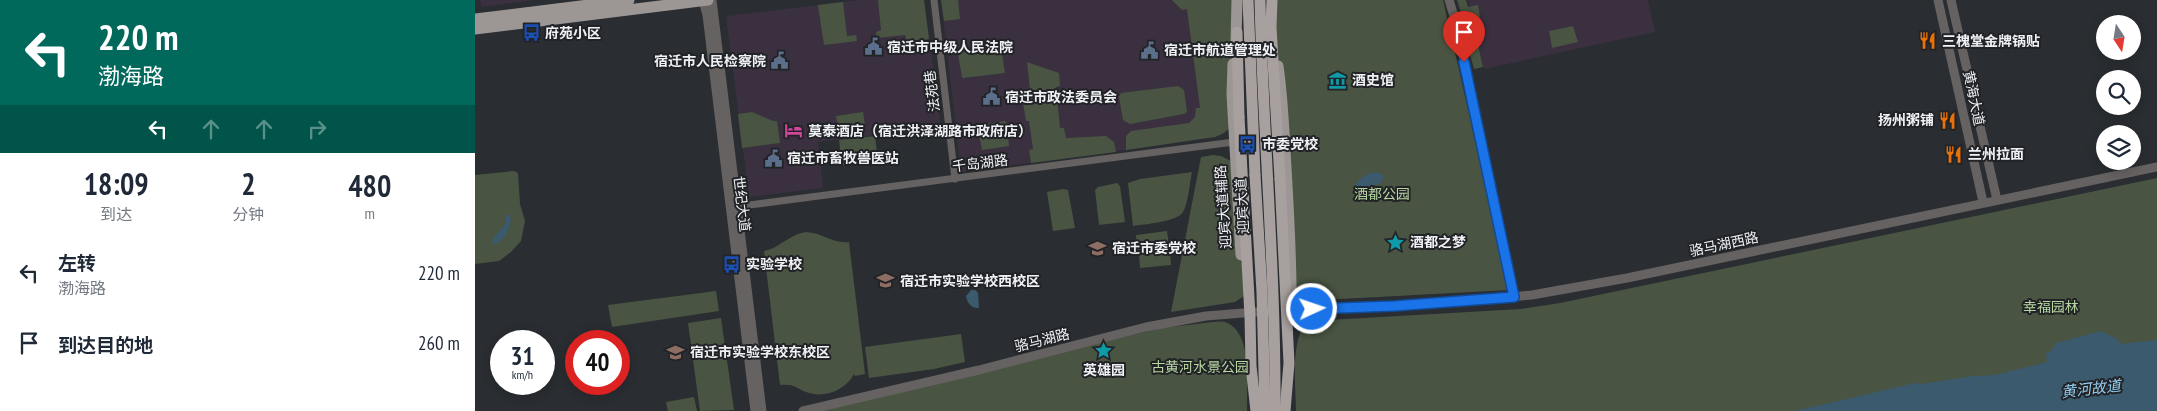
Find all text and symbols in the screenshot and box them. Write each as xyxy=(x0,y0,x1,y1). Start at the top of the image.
pin xyxy=(1443,11,1485,62)
text: 220 m xyxy=(98,14,179,60)
north arrow xyxy=(2096,15,2141,60)
map controls xyxy=(2096,15,2141,170)
icon: arrive xyxy=(1450,18,1478,46)
icon: left xyxy=(15,20,80,85)
bus stop icon: 府苑小区 xyxy=(521,23,541,43)
place label: 府苑小区 xyxy=(545,24,601,42)
restaurant icon: 三槐堂金牌锅贴 xyxy=(1918,31,1938,51)
place label: 三槐堂金牌锅贴 xyxy=(1942,32,2040,50)
public building icon: 宿迁市中级人民法院 xyxy=(863,37,883,57)
place label: 宿迁市中级人民法院 xyxy=(887,38,1013,56)
public building icon: 宿迁市航道管理处 xyxy=(1140,40,1160,60)
place label: 宿迁市航道管理处 xyxy=(1164,41,1276,59)
public building icon: 宿迁市人民检察院 xyxy=(770,51,790,71)
place label: 宿迁市人民检察院 xyxy=(654,52,766,70)
text: 渤海路 xyxy=(98,62,164,90)
street label: 法苑巷 xyxy=(921,69,943,113)
street label: 黄海大道 xyxy=(1959,69,1989,127)
museum icon: 酒史馆 xyxy=(1328,70,1348,90)
button: search xyxy=(2096,70,2141,115)
place label: 酒史馆 xyxy=(1352,71,1394,89)
public building icon: 宿迁市政法委员会 xyxy=(981,87,1001,107)
place label: 宿迁市政法委员会 xyxy=(1005,88,1117,106)
restaurant icon: 扬州粥铺 xyxy=(1938,110,1958,130)
place label: 扬州粥铺 xyxy=(1878,111,1934,129)
icon: left xyxy=(144,115,172,143)
icon: ahead xyxy=(197,115,225,143)
icon: ahead xyxy=(250,115,278,143)
icon: right xyxy=(303,115,331,143)
hotel icon: 莫泰酒店（宿迁洪泽湖路市政府店） xyxy=(784,121,804,141)
place label: 莫泰酒店（宿迁洪泽湖路市政府店） xyxy=(808,122,1032,140)
button: layers xyxy=(2096,125,2141,170)
bus stop icon: 市委党校 xyxy=(1238,134,1258,154)
place label: 市委党校 xyxy=(1262,135,1318,153)
restaurant icon: 兰州拉面 xyxy=(1944,144,1964,164)
place label: 兰州拉面 xyxy=(1968,145,2024,163)
public building icon: 宿迁市畜牧兽医站 xyxy=(763,148,783,168)
place label: 宿迁市畜牧兽医站 xyxy=(787,149,899,167)
street label: 千岛湖路 xyxy=(951,151,1009,175)
text: 18:09 xyxy=(84,164,149,203)
text: 2 xyxy=(241,164,256,203)
street label: 迎宾大道辅路 xyxy=(1211,164,1235,250)
text: 480 xyxy=(348,166,391,205)
street label: 世纪大道 xyxy=(730,175,754,233)
street label: 迎宾大道 xyxy=(1232,178,1252,234)
park label: 酒都公园 xyxy=(1354,185,1410,203)
text: m xyxy=(365,203,375,223)
text: 到达 xyxy=(100,204,132,224)
text: 分钟 xyxy=(232,204,264,224)
street label: 骆马湖西路 xyxy=(1688,228,1760,260)
place icon: 酒都之梦 xyxy=(1386,232,1406,252)
place label: 酒都之梦 xyxy=(1410,233,1466,251)
school or university icon: 宿迁市委党校 xyxy=(1088,238,1108,258)
place label: 宿迁市委党校 xyxy=(1112,239,1196,257)
text: 左转 xyxy=(58,251,96,275)
bus stop icon: 实验学校 xyxy=(722,254,742,274)
place label: 实验学校 xyxy=(746,255,802,273)
icon: left xyxy=(15,259,43,287)
text: 220 m xyxy=(418,261,460,285)
school or university icon: 宿迁市实验学校西校区 xyxy=(876,271,896,291)
place label: 宿迁市实验学校西校区 xyxy=(900,272,1040,290)
text: 渤海路 xyxy=(58,278,106,298)
position arrow xyxy=(1285,282,1337,334)
park label: 幸福园林 xyxy=(2023,298,2079,316)
street label: 骆马湖路 xyxy=(1013,324,1071,356)
icon: arrive xyxy=(15,329,43,357)
speed limit sign: 40 xyxy=(565,330,630,395)
text: 260 m xyxy=(418,331,460,355)
text: 到达目的地 xyxy=(58,333,153,357)
text: 31 xyxy=(511,340,534,372)
place icon: 英雄园 xyxy=(1094,340,1114,360)
school or university icon: 宿迁市实验学校东校区 xyxy=(666,342,686,362)
place label: 宿迁市实验学校东校区 xyxy=(690,343,830,361)
park label: 古黄河水景公园 xyxy=(1151,358,1249,376)
place label: 英雄园 xyxy=(1083,361,1125,379)
text: km/h xyxy=(512,367,533,382)
water label: 黄河故道 xyxy=(2060,375,2124,402)

